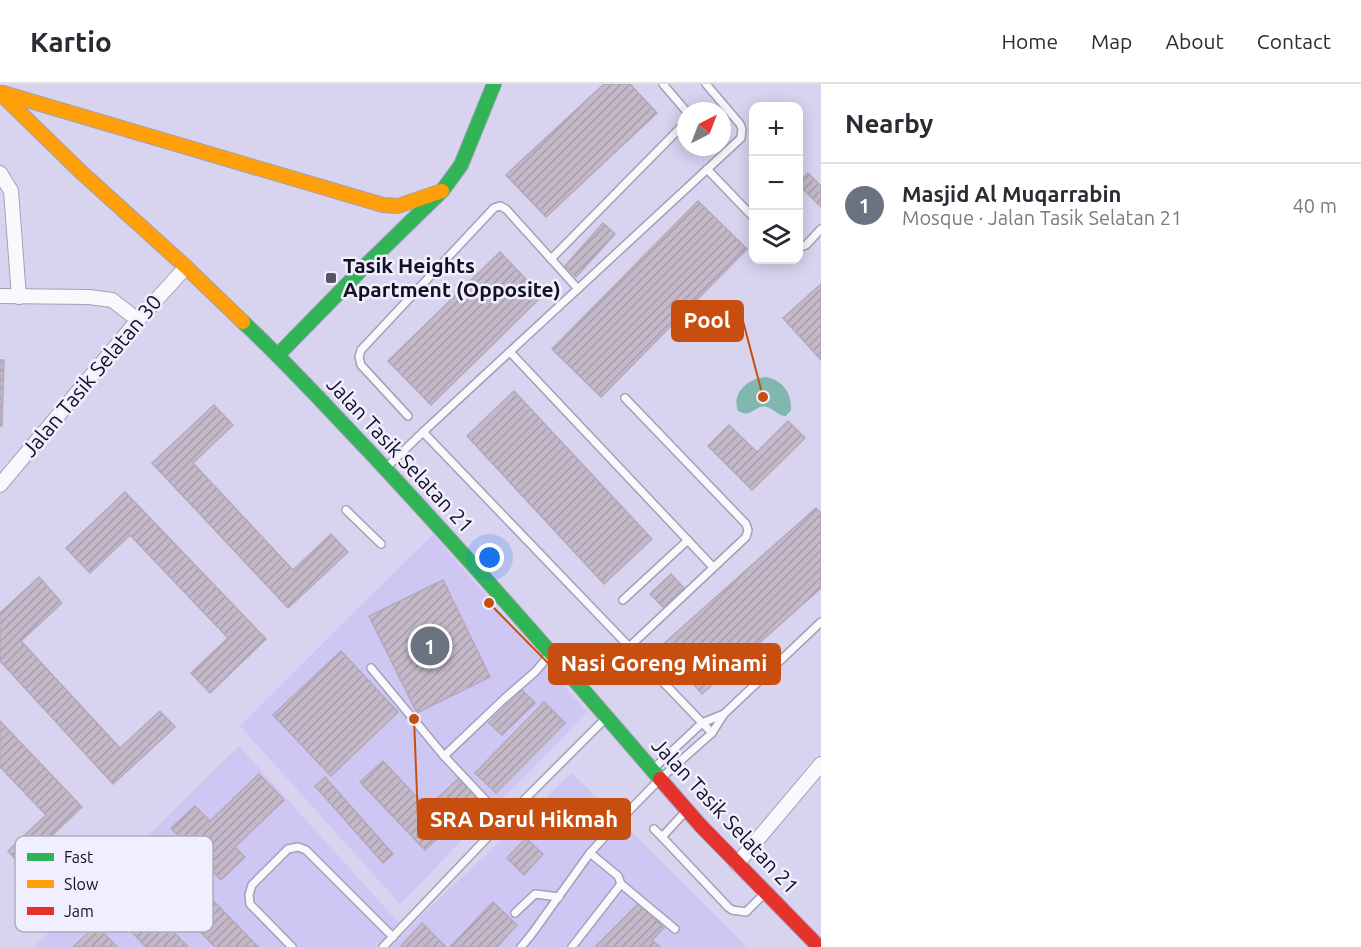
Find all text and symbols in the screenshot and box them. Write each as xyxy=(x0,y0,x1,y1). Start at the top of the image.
text: Kartio xyxy=(30,26,112,57)
text: Home xyxy=(1001,29,1058,53)
text: Map xyxy=(1091,29,1132,53)
text: About xyxy=(1165,29,1224,53)
text: Contact xyxy=(1257,29,1331,53)
north arrow xyxy=(677,102,731,156)
map controls xyxy=(749,102,803,264)
button: + xyxy=(749,102,803,156)
text: Nearby xyxy=(845,109,933,138)
button: − xyxy=(749,156,803,210)
text: Masjid Al Muqarrabin xyxy=(902,181,1121,206)
text: 1 xyxy=(859,194,870,217)
text: 40 m xyxy=(1293,194,1337,217)
text: Mosque · Jalan Tasik Selatan 21 xyxy=(902,206,1182,229)
button: layers xyxy=(749,210,803,264)
place label: Tasik Heights Apartment (Opposite) xyxy=(343,253,561,301)
marker: Tasik Heights Apartment (Opposite) xyxy=(324,271,338,285)
street label: Jalan Tasik Selatan 30 xyxy=(16,290,166,461)
callout: Pool xyxy=(672,301,743,341)
text: Pool xyxy=(684,307,731,332)
street label: Jalan Tasik Selatan 21 xyxy=(322,372,479,537)
your location xyxy=(475,543,504,572)
pin: 1 xyxy=(410,624,450,668)
callout: Nasi Goreng Minami xyxy=(549,644,780,684)
text: Nasi Goreng Minami xyxy=(561,650,767,675)
street label: Jalan Tasik Selatan 21 xyxy=(647,733,804,898)
callout: SRA Darul Hikmah xyxy=(418,799,630,839)
text: SRA Darul Hikmah xyxy=(430,806,618,831)
legend xyxy=(15,836,213,932)
text: Fast xyxy=(64,848,94,866)
text: Slow xyxy=(64,875,99,893)
text: Jam xyxy=(64,902,94,920)

